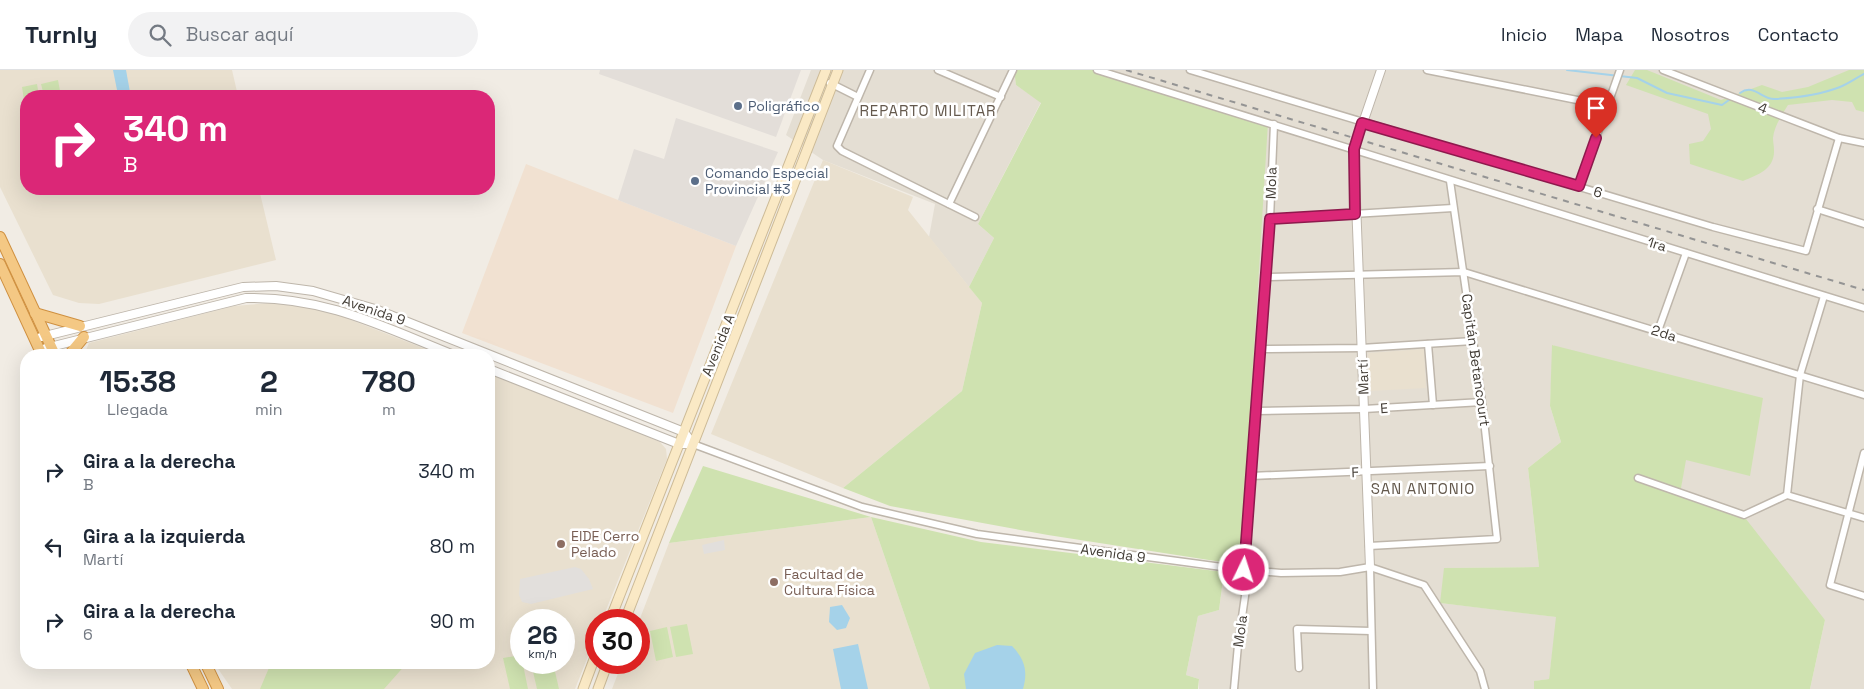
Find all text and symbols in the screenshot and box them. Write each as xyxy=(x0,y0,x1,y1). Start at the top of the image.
search box xyxy=(128,12,478,57)
text: Turnly xyxy=(25,19,98,50)
icon: search xyxy=(146,21,174,49)
text: Buscar aquí xyxy=(186,22,293,47)
text: Inicio xyxy=(1501,23,1547,46)
text: Mapa xyxy=(1575,23,1623,46)
text: Nosotros xyxy=(1651,23,1730,46)
text: Contacto xyxy=(1758,23,1839,46)
pin xyxy=(1575,87,1617,138)
icon: arrive xyxy=(1582,94,1610,122)
place label: Poligráfico xyxy=(748,97,820,115)
street label: 4 xyxy=(1756,98,1771,118)
marker: Poligráfico xyxy=(732,100,744,112)
district label: REPARTO MILITAR xyxy=(859,101,997,120)
text: 340 m xyxy=(123,107,228,151)
icon: right xyxy=(40,110,105,175)
text: B xyxy=(123,150,138,178)
place label: Comando Especial Provincial #3 xyxy=(705,164,828,198)
street label: Mola xyxy=(1261,167,1281,199)
marker: Comando Especial Provincial #3 xyxy=(689,175,701,187)
street label: 6 xyxy=(1591,182,1605,202)
street label: 1ra xyxy=(1645,233,1669,255)
street label: Avenida 9 xyxy=(340,291,408,329)
street label: Capitán Betancourt xyxy=(1458,293,1494,427)
street label: Avenida A xyxy=(697,311,739,379)
street label: 2da xyxy=(1649,321,1679,345)
street label: Martí xyxy=(1353,358,1373,395)
text: 15:38 xyxy=(99,362,176,401)
text: 2 xyxy=(260,362,278,401)
text: 780 xyxy=(362,362,416,401)
text: Llegada xyxy=(107,399,168,420)
text: min xyxy=(255,399,283,420)
text: m xyxy=(382,399,396,420)
street label: E xyxy=(1379,399,1389,417)
text: Gira a la derecha xyxy=(83,449,235,474)
icon: right xyxy=(40,458,68,486)
text: 340 m xyxy=(418,459,475,484)
street label: F xyxy=(1351,463,1360,481)
text: B xyxy=(83,474,94,495)
district label: SAN ANTONIO xyxy=(1371,479,1475,498)
text: Gira a la izquierda xyxy=(83,524,245,549)
place label: EIDE Cerro Pelado xyxy=(571,527,639,561)
icon: left xyxy=(40,533,68,561)
text: 80 m xyxy=(430,534,475,559)
marker: EIDE Cerro Pelado xyxy=(555,538,567,550)
street label: Avenida 9 xyxy=(1079,540,1147,566)
position arrow xyxy=(1217,543,1269,595)
text: Martí xyxy=(83,549,123,570)
place label: Facultad de Cultura Física xyxy=(784,565,875,599)
marker: Facultad de Cultura Física xyxy=(768,576,780,588)
text: Gira a la derecha xyxy=(83,599,235,624)
icon: right xyxy=(40,608,68,636)
text: 90 m xyxy=(430,609,475,634)
speed limit sign: 30 xyxy=(585,609,650,674)
street label: Mola xyxy=(1229,614,1251,648)
text: 26 xyxy=(527,619,558,651)
text: 6 xyxy=(83,624,93,645)
text: km/h xyxy=(528,646,557,662)

